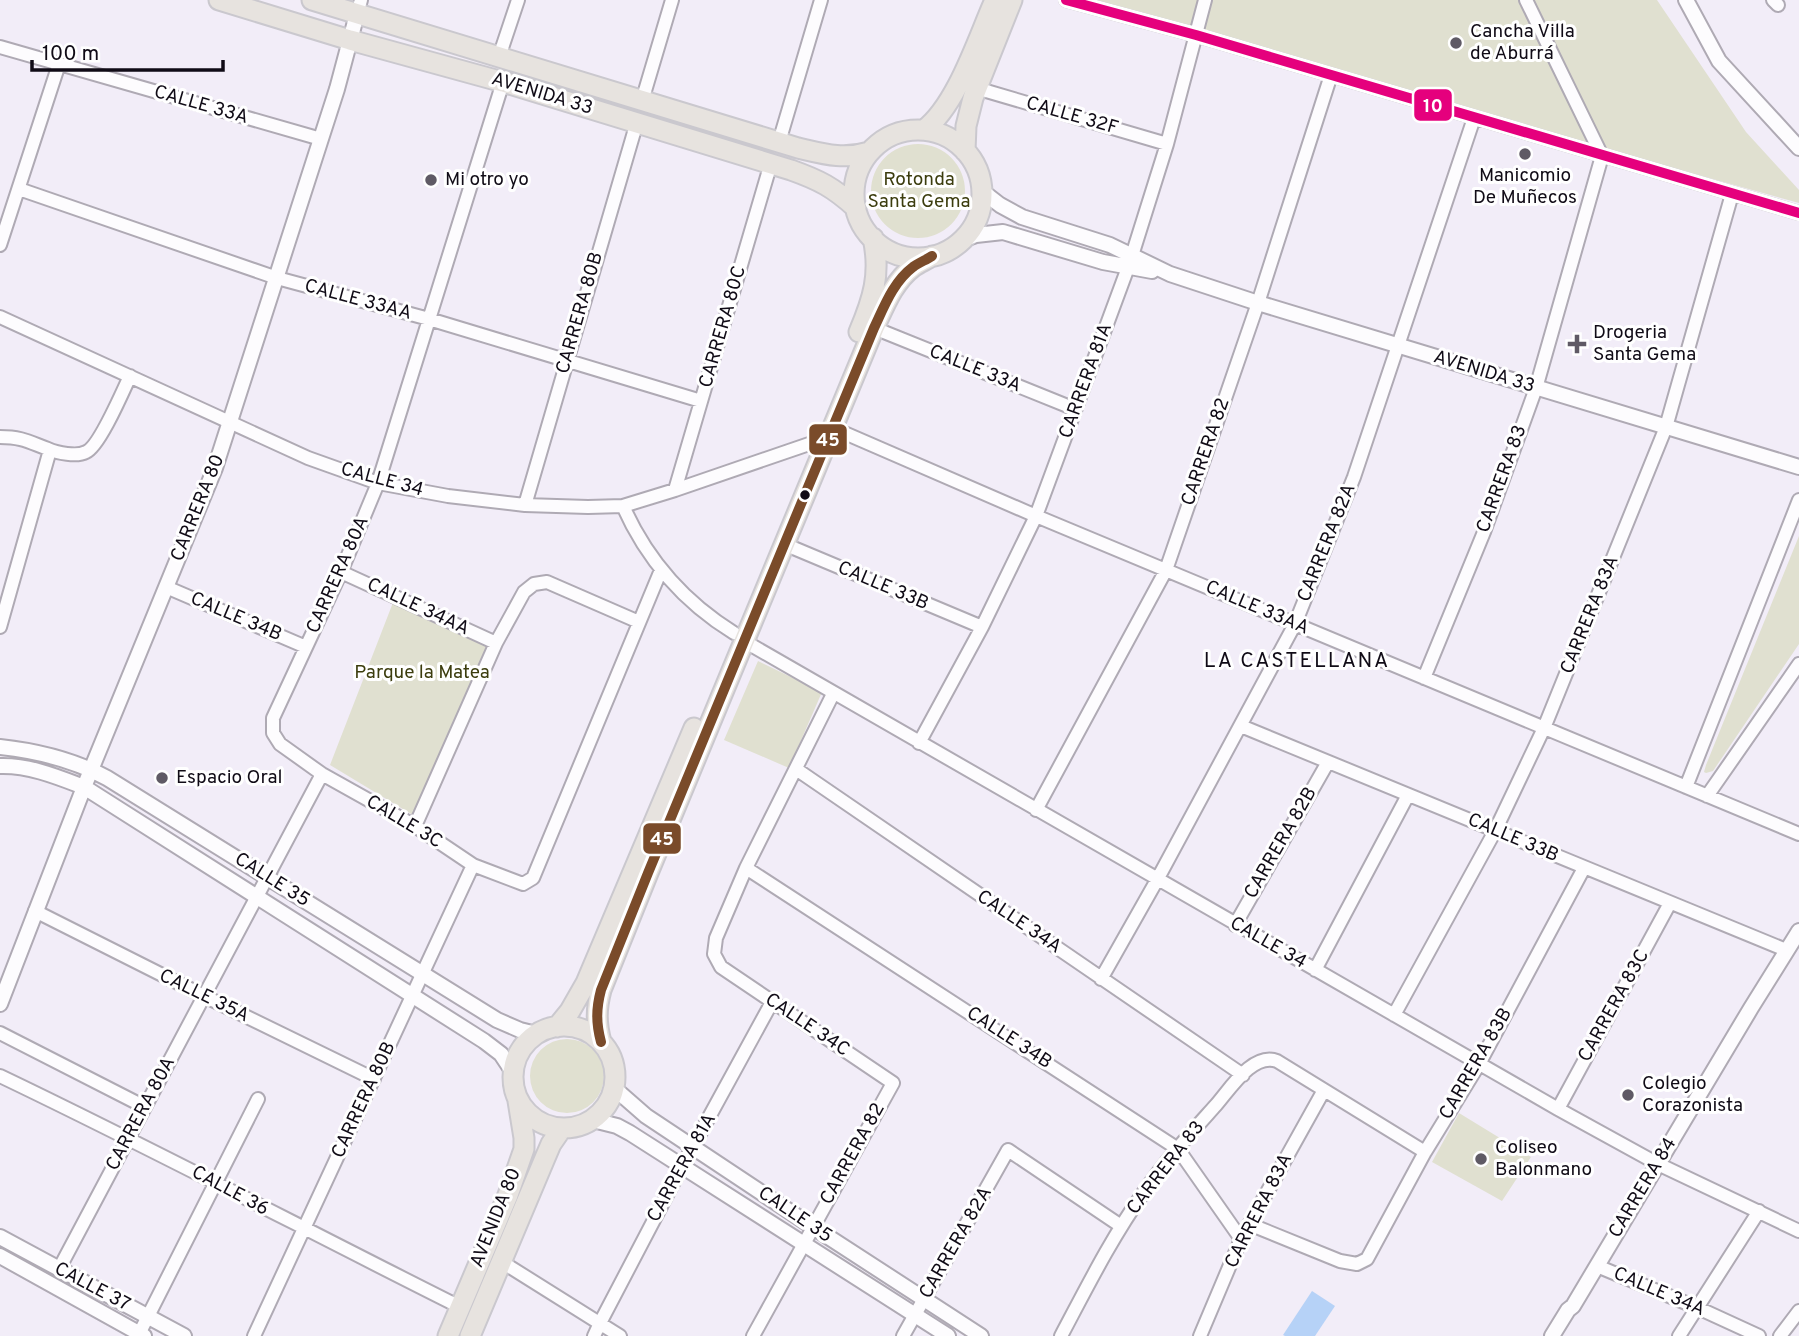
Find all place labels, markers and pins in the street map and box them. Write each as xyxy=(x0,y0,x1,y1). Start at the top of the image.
place label: Cancha Villa de Aburrá xyxy=(1470,20,1575,66)
marker: Cancha Villa de Aburrá xyxy=(1448,35,1464,51)
marker: Manicomio De Muñecos xyxy=(1517,146,1533,162)
place label: Manicomio De Muñecos xyxy=(1473,164,1577,210)
place label: Mi otro yo xyxy=(445,168,529,192)
marker: Mi otro yo xyxy=(423,172,439,188)
place label: Drogeria Santa Gema xyxy=(1593,321,1696,367)
marker: Drogeria Santa Gema xyxy=(1567,334,1587,354)
unlabelled marker xyxy=(798,488,812,502)
place label: Espacio Oral xyxy=(176,766,283,790)
marker: Espacio Oral xyxy=(154,770,170,786)
place label: Colegio Corazonista xyxy=(1642,1072,1743,1118)
marker: Colegio Corazonista xyxy=(1620,1087,1636,1103)
place label: Coliseo Balonmano xyxy=(1495,1136,1592,1182)
marker: Coliseo Balonmano xyxy=(1473,1151,1489,1167)

